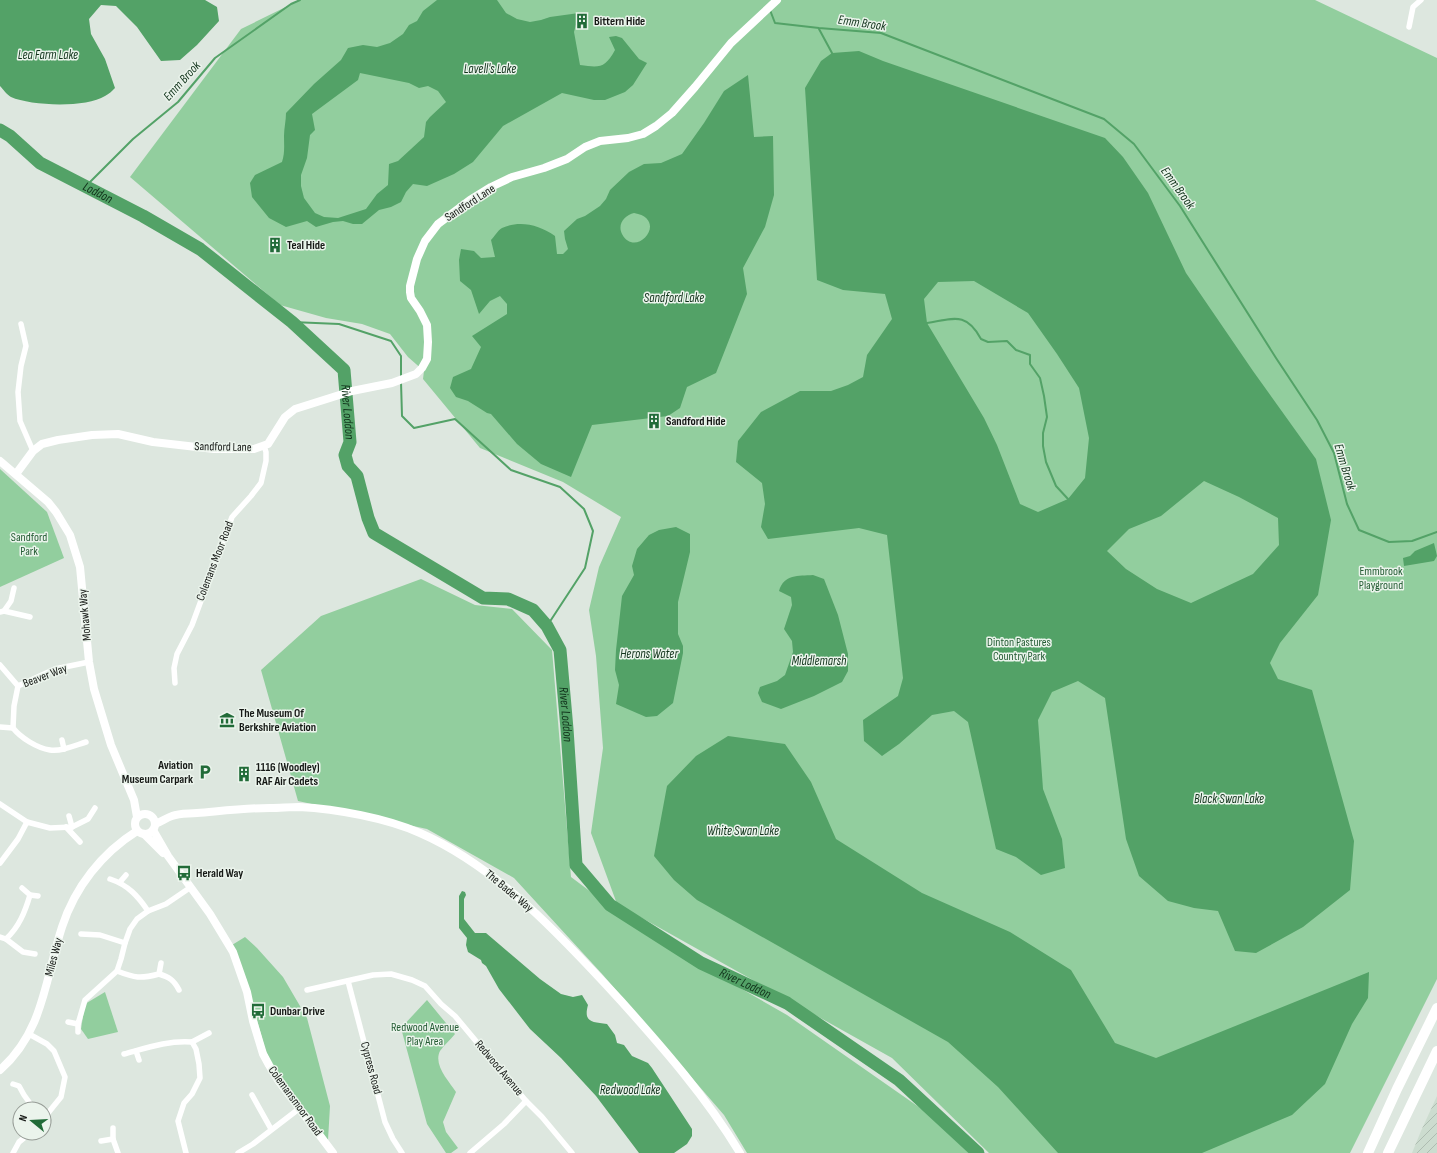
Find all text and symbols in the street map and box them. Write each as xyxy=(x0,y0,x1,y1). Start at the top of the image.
building icon: Bittern Hide xyxy=(573,12,591,30)
water label: Emm Brook xyxy=(837,12,888,34)
place label: Bittern Hide xyxy=(594,14,645,29)
water label: Lea Farm Lake xyxy=(18,47,78,63)
water label: Emm Brook xyxy=(160,57,205,104)
water label: Lavell's Lake xyxy=(464,61,516,77)
water label: Emm Brook xyxy=(1157,164,1199,213)
water label: Loddon xyxy=(80,178,116,207)
street label: Sandford Lane xyxy=(442,181,498,225)
building icon: Teal Hide xyxy=(266,236,284,254)
place label: Teal Hide xyxy=(287,238,325,253)
water label: Sandford Lake xyxy=(644,290,704,306)
water label: River Loddon xyxy=(337,384,358,441)
building icon: Sandford Hide xyxy=(645,412,663,430)
place label: Sandford Hide xyxy=(666,414,726,429)
street label: Sandford Lane xyxy=(194,439,252,455)
water label: Emm Brook xyxy=(1330,442,1360,493)
street label: Colemans Moor Road xyxy=(193,519,237,603)
park label: Sandford Park xyxy=(11,530,47,559)
park label: Emmbrook Playground xyxy=(1359,564,1403,593)
street label: Mohawk Way xyxy=(75,588,95,641)
park label: Dinton Pastures Country Park xyxy=(987,635,1051,664)
water label: Herons Water xyxy=(620,646,679,662)
water label: Middlemarsh xyxy=(791,653,847,669)
street label: Beaver Way xyxy=(21,661,70,691)
water label: River Loddon xyxy=(555,686,576,743)
place label: The Museum Of Berkshire Aviation xyxy=(239,706,316,735)
museum icon: The Museum Of Berkshire Aviation xyxy=(218,711,236,729)
place label: Aviation Museum Carpark xyxy=(122,758,193,787)
place label: 1116 (Woodley) RAF Air Cadets xyxy=(256,760,320,789)
parking icon: Aviation Museum Carpark xyxy=(196,763,214,781)
building icon: 1116 (Woodley) RAF Air Cadets xyxy=(235,765,253,783)
water label: Black Swan Lake xyxy=(1194,791,1264,807)
water label: White Swan Lake xyxy=(707,823,779,839)
bus stop icon: Herald Way xyxy=(175,864,193,882)
place label: Herald Way xyxy=(196,866,243,881)
street label: The Bader Way xyxy=(482,866,536,916)
street label: Miles Way xyxy=(42,936,66,978)
water label: River Loddon xyxy=(717,965,774,1003)
bus stop icon: Dunbar Drive xyxy=(249,1002,267,1020)
place label: Dunbar Drive xyxy=(270,1004,325,1019)
park label: Redwood Avenue Play Area xyxy=(391,1020,459,1049)
street label: Redwood Avenue xyxy=(471,1037,527,1099)
street label: Cypress Road xyxy=(357,1040,385,1096)
street label: Colemansmoor Road xyxy=(265,1063,325,1139)
water label: Redwood Lake xyxy=(600,1082,660,1098)
north arrow xyxy=(12,1101,52,1141)
text: N xyxy=(16,1113,30,1123)

